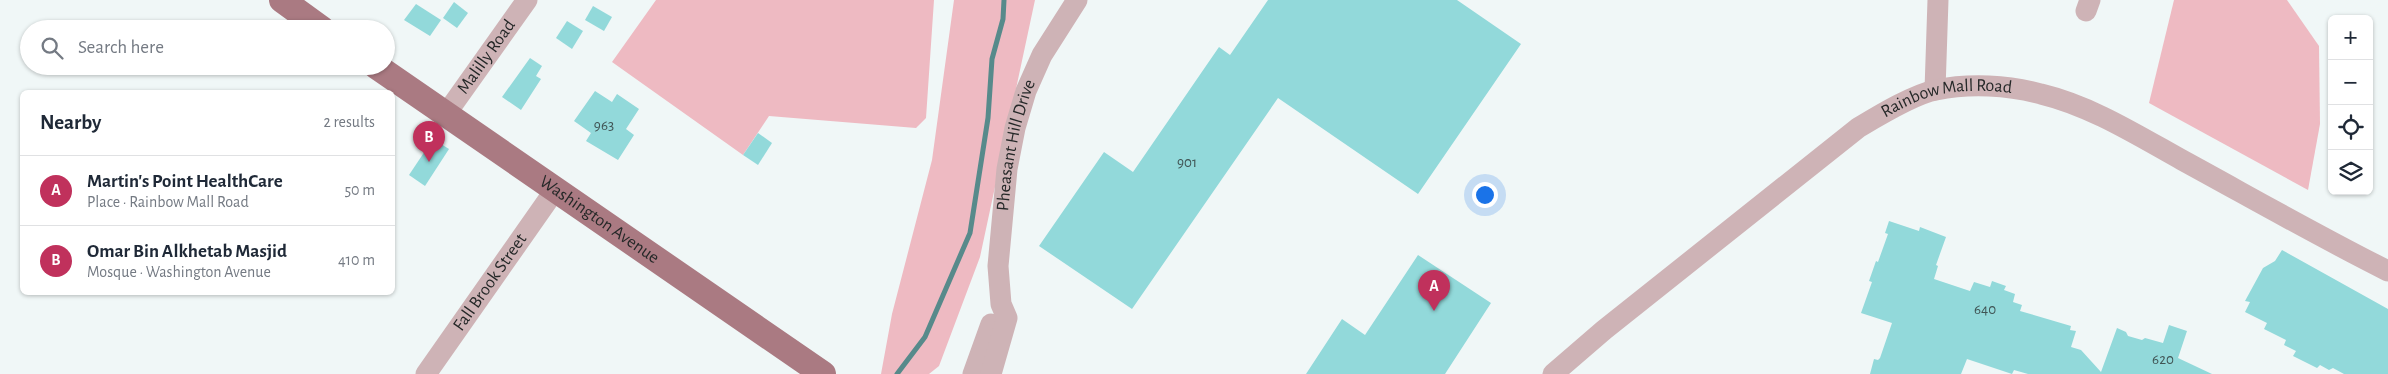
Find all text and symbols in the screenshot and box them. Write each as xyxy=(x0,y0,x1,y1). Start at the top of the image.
map controls xyxy=(2328,15,2373,195)
button: + xyxy=(2328,15,2373,60)
street label: Malilly Road xyxy=(454,16,519,97)
search box xyxy=(20,20,395,75)
icon: search xyxy=(38,34,66,62)
text: Search here xyxy=(78,38,164,57)
button: − xyxy=(2328,60,2373,105)
street label: Pheasant Hill Drive xyxy=(994,77,1039,212)
street label: Rainbow Mall Road xyxy=(1878,77,2013,121)
button: locate xyxy=(2328,105,2373,150)
text: Nearby xyxy=(40,112,101,133)
text: 2 results xyxy=(323,114,375,130)
house number: 963 xyxy=(594,118,614,133)
pin: B xyxy=(413,121,445,162)
button: layers xyxy=(2328,150,2373,195)
house number: 901 xyxy=(1177,155,1197,170)
text: Martin's Point HealthCare xyxy=(87,172,283,191)
street label: Washington Avenue xyxy=(536,172,662,267)
text: A xyxy=(51,182,61,198)
text: 50 m xyxy=(344,182,375,198)
your location xyxy=(1472,182,1498,208)
text: Place · Rainbow Mall Road xyxy=(87,194,249,210)
street label: Fall Brook Street xyxy=(450,230,531,334)
text: Omar Bin Alkhetab Masjid xyxy=(87,242,287,261)
text: B xyxy=(51,252,61,268)
text: 410 m xyxy=(338,252,375,268)
text: Mosque · Washington Avenue xyxy=(87,264,271,280)
pin: A xyxy=(1418,270,1450,311)
house number: 640 xyxy=(1974,302,1996,317)
house number: 620 xyxy=(2152,352,2174,367)

